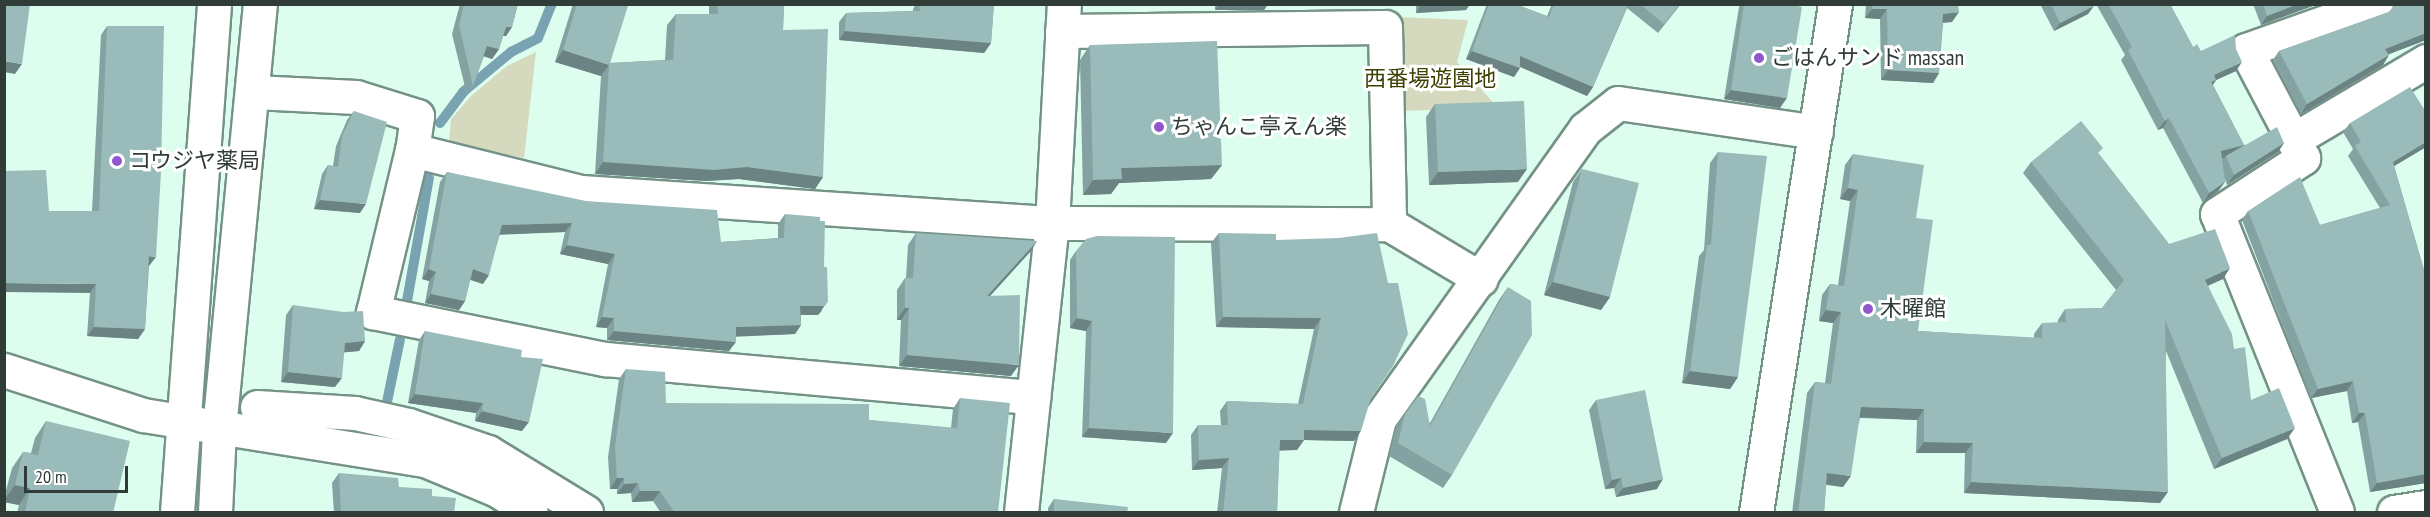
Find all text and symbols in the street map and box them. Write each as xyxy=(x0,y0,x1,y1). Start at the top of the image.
place label: ごはんサンド massan xyxy=(1771,45,1964,71)
marker: ごはんサンド massan xyxy=(1752,51,1766,65)
park label: 西番場遊園地 xyxy=(1364,66,1496,92)
place label: ちゃんこ亭えん楽 xyxy=(1171,114,1347,140)
marker: ちゃんこ亭えん楽 xyxy=(1152,120,1166,134)
place label: コウジヤ薬局 xyxy=(129,148,261,174)
marker: コウジヤ薬局 xyxy=(110,154,124,168)
place label: 木曜館 xyxy=(1880,296,1946,322)
marker: 木曜館 xyxy=(1861,302,1875,316)
scale bar xyxy=(27,454,130,492)
text: 20 m xyxy=(35,465,67,488)

